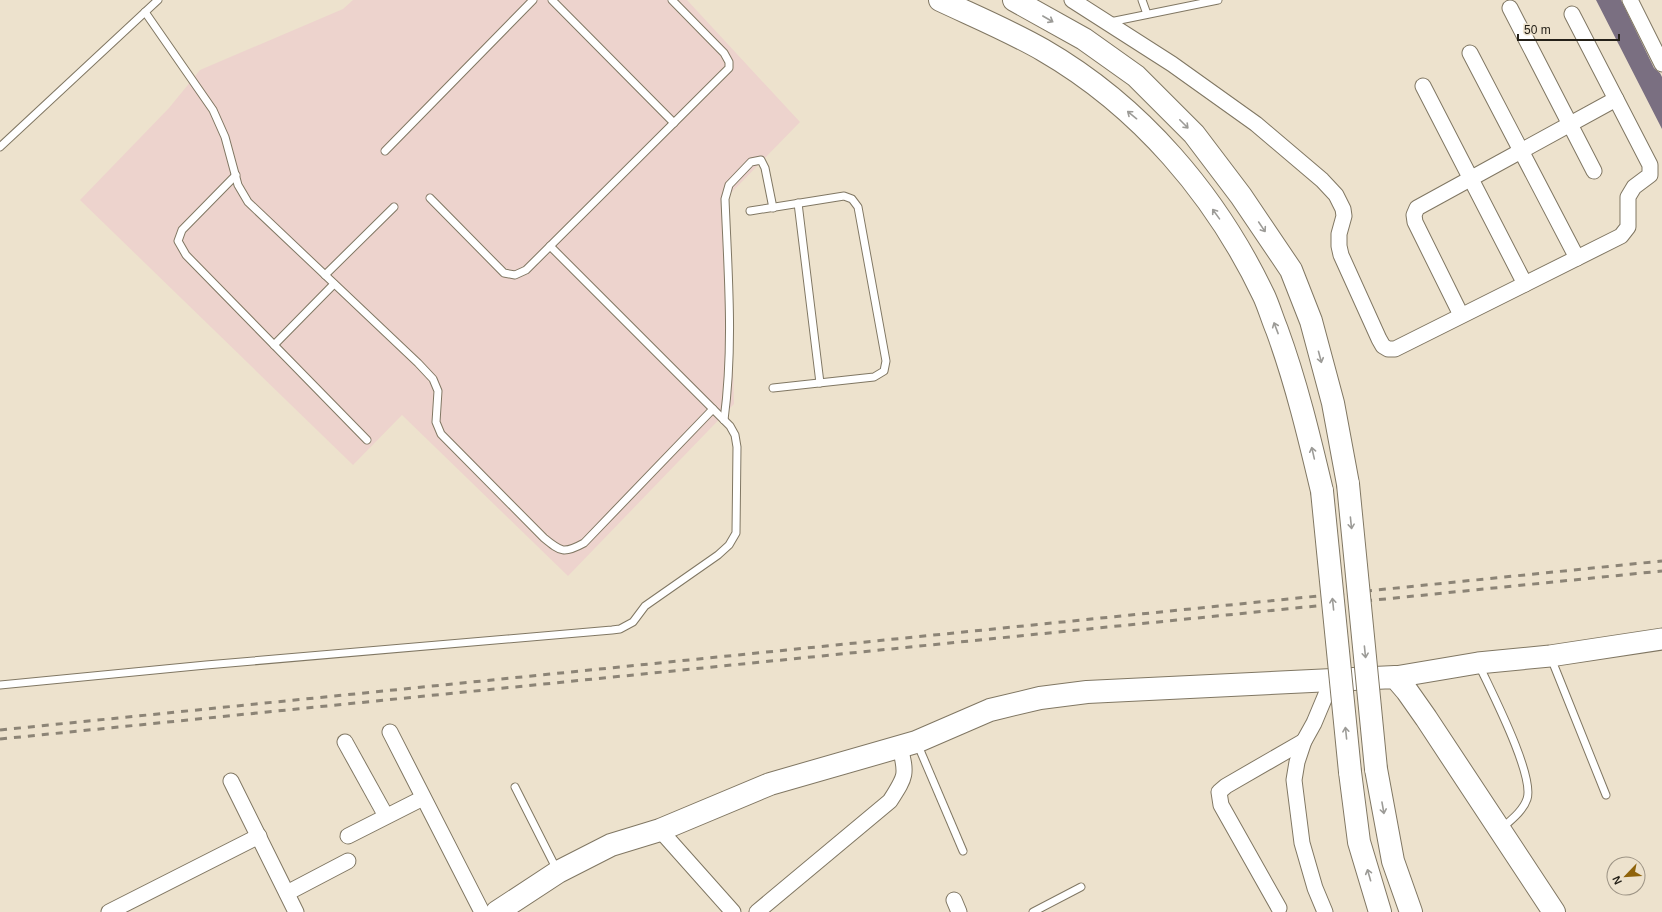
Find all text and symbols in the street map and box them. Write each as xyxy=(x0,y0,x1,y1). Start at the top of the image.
one-way arrow xyxy=(1042,15,1054,23)
scale bar xyxy=(1518,16,1619,42)
text: 50 m xyxy=(1524,23,1551,37)
one-way arrow xyxy=(1126,111,1137,120)
one-way arrow xyxy=(1178,118,1188,128)
one-way arrow xyxy=(1212,208,1220,219)
one-way arrow xyxy=(1258,221,1266,232)
one-way arrow xyxy=(1272,323,1280,335)
one-way arrow xyxy=(1317,351,1325,364)
one-way arrow xyxy=(1309,447,1316,460)
one-way arrow xyxy=(1348,516,1355,529)
one-way arrow xyxy=(1329,598,1337,611)
one-way arrow xyxy=(1361,645,1368,658)
one-way arrow xyxy=(1342,727,1349,740)
one-way arrow xyxy=(1380,801,1388,814)
north arrow xyxy=(1606,856,1646,896)
one-way arrow xyxy=(1365,869,1372,882)
text: N xyxy=(1610,874,1624,886)

